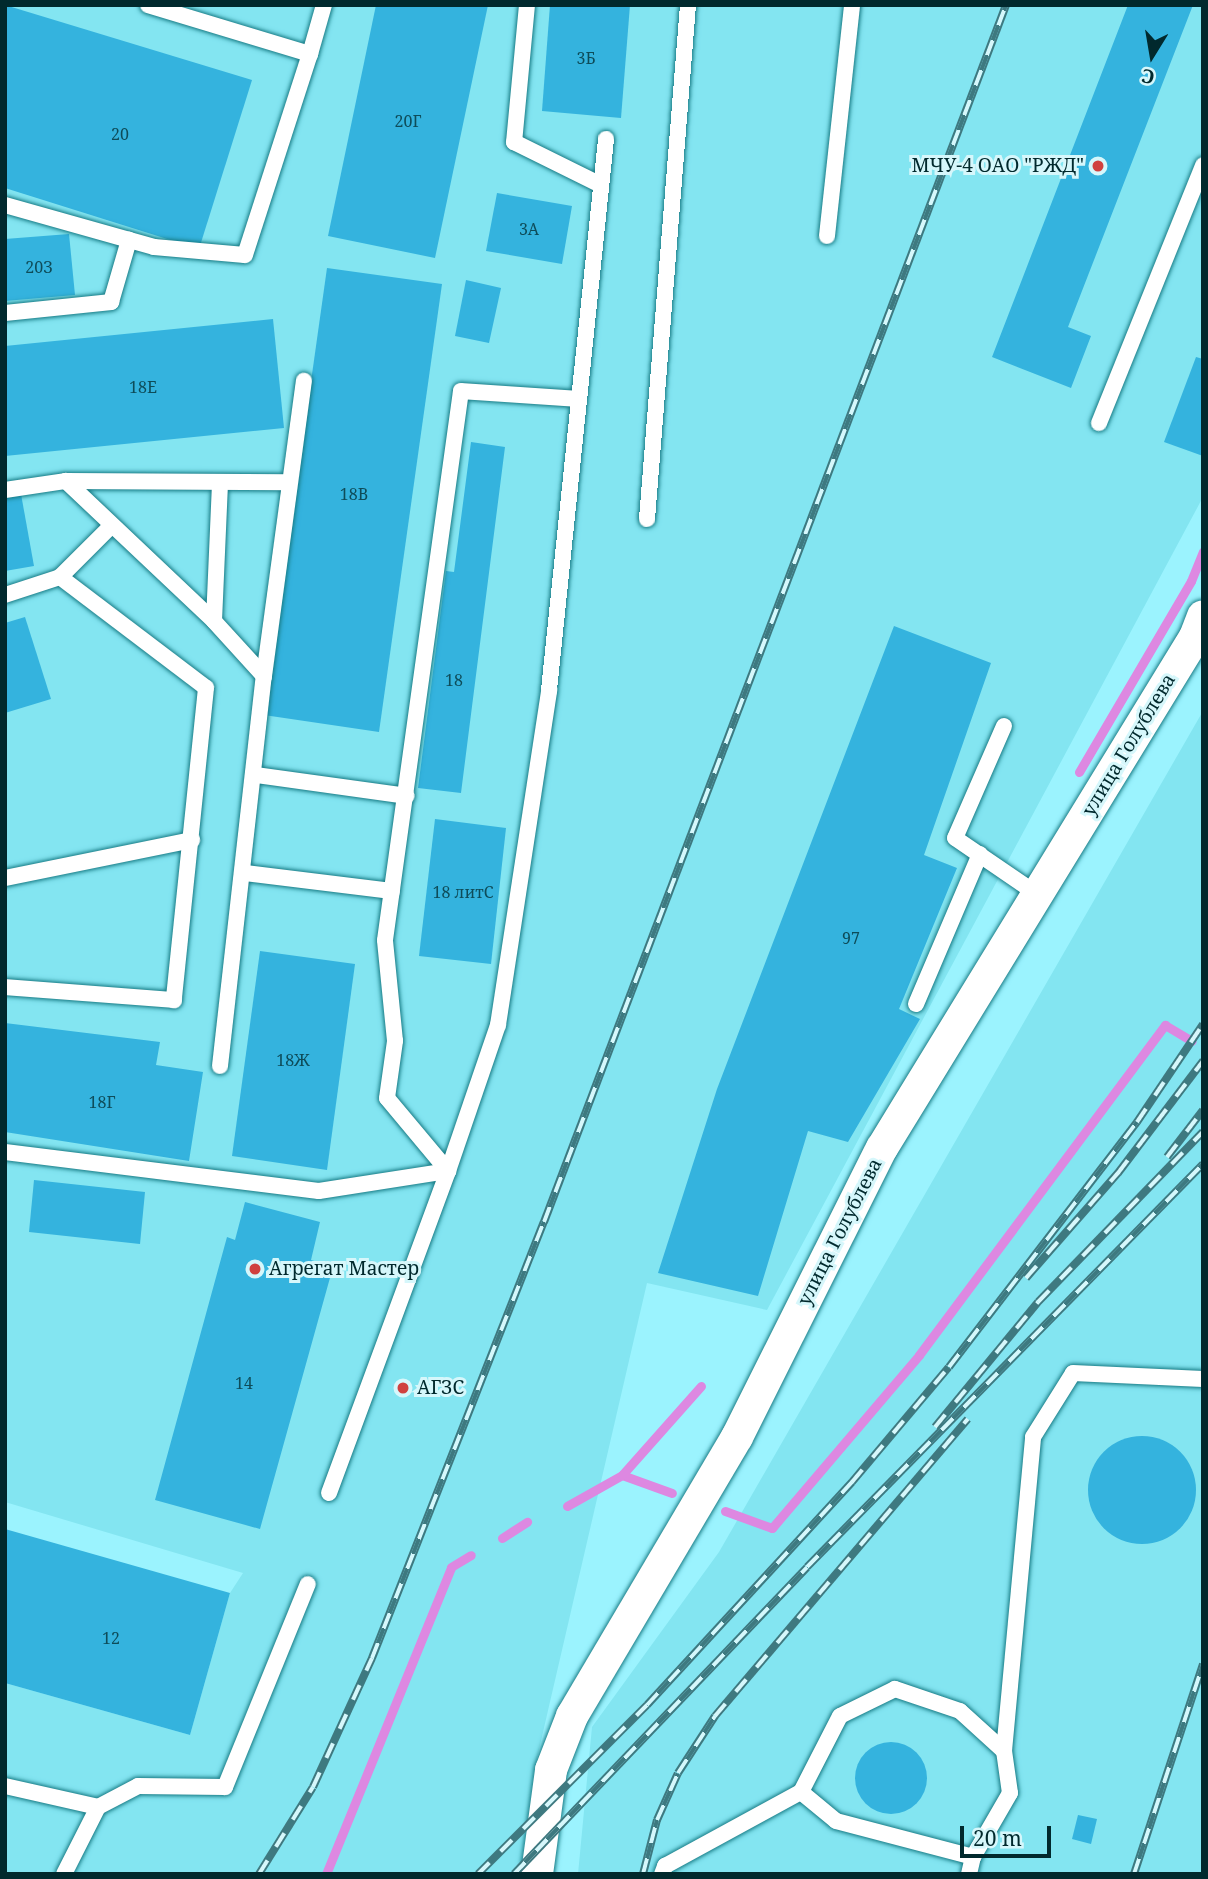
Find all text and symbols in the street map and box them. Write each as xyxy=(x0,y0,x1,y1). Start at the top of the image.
north arrow xyxy=(1117,21,1187,91)
house number: 3Б xyxy=(576,48,596,68)
text: С xyxy=(1139,63,1157,91)
house number: 20Г xyxy=(395,111,421,131)
house number: 20 xyxy=(111,124,129,144)
place label: МЧУ-4 ОАО "РЖД" xyxy=(911,155,1084,177)
marker: МЧУ-4 ОАО "РЖД" xyxy=(1090,158,1106,174)
house number: 3А xyxy=(519,219,539,239)
house number: 20З xyxy=(25,257,53,277)
house number: 18Е xyxy=(129,377,157,397)
house number: 18В xyxy=(340,484,368,504)
house number: 18 xyxy=(445,670,463,690)
street label: улица Голублева xyxy=(1078,670,1180,820)
house number: 18 литС xyxy=(433,882,493,902)
house number: 97 xyxy=(842,928,860,948)
house number: 18Ж xyxy=(276,1050,310,1070)
house number: 18Г xyxy=(89,1092,115,1112)
street label: улица Голублева xyxy=(793,1155,887,1309)
place label: Агрегат Мастер xyxy=(269,1258,419,1280)
marker: Агрегат Мастер xyxy=(247,1261,263,1277)
house number: 14 xyxy=(235,1373,253,1393)
place label: АГЗС xyxy=(417,1377,464,1399)
marker: АГЗС xyxy=(395,1380,411,1396)
house number: 12 xyxy=(102,1628,120,1648)
scale bar xyxy=(963,1812,1054,1856)
text: 20 m xyxy=(973,1824,1022,1852)

